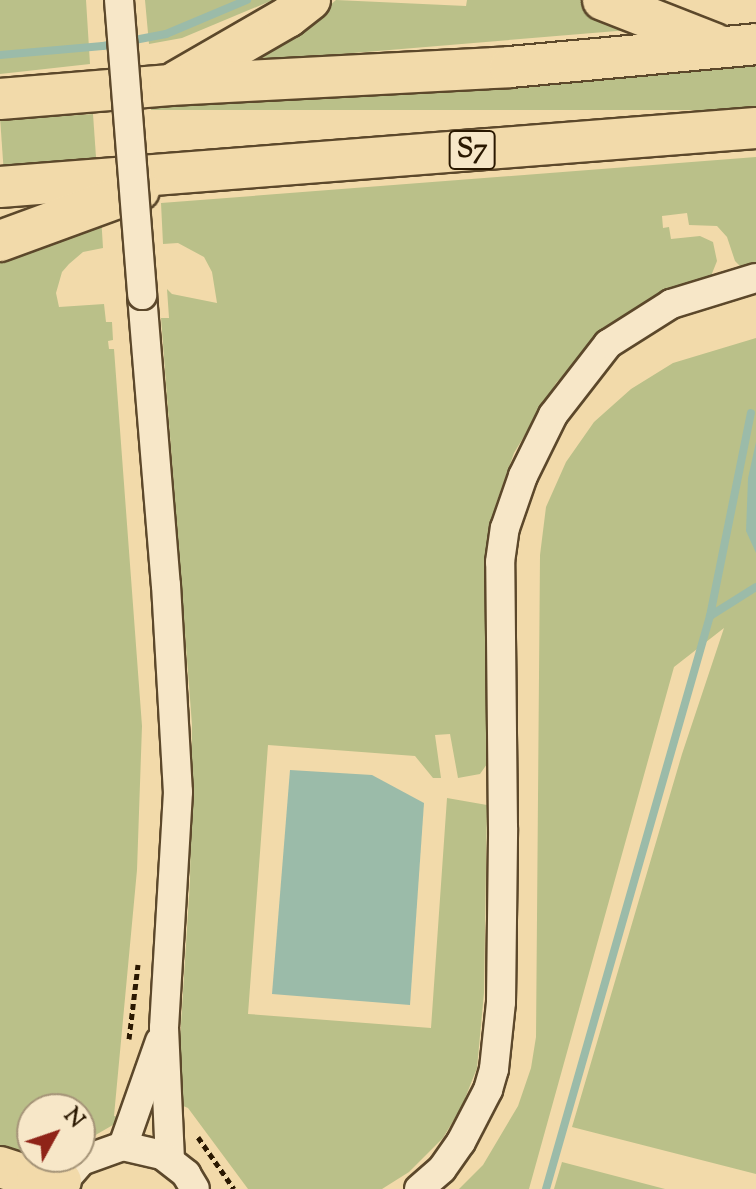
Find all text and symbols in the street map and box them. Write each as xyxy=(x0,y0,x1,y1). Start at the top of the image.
road number: S7 xyxy=(448,126,496,174)
north arrow xyxy=(16,1093,96,1173)
text: N xyxy=(55,1102,91,1136)

